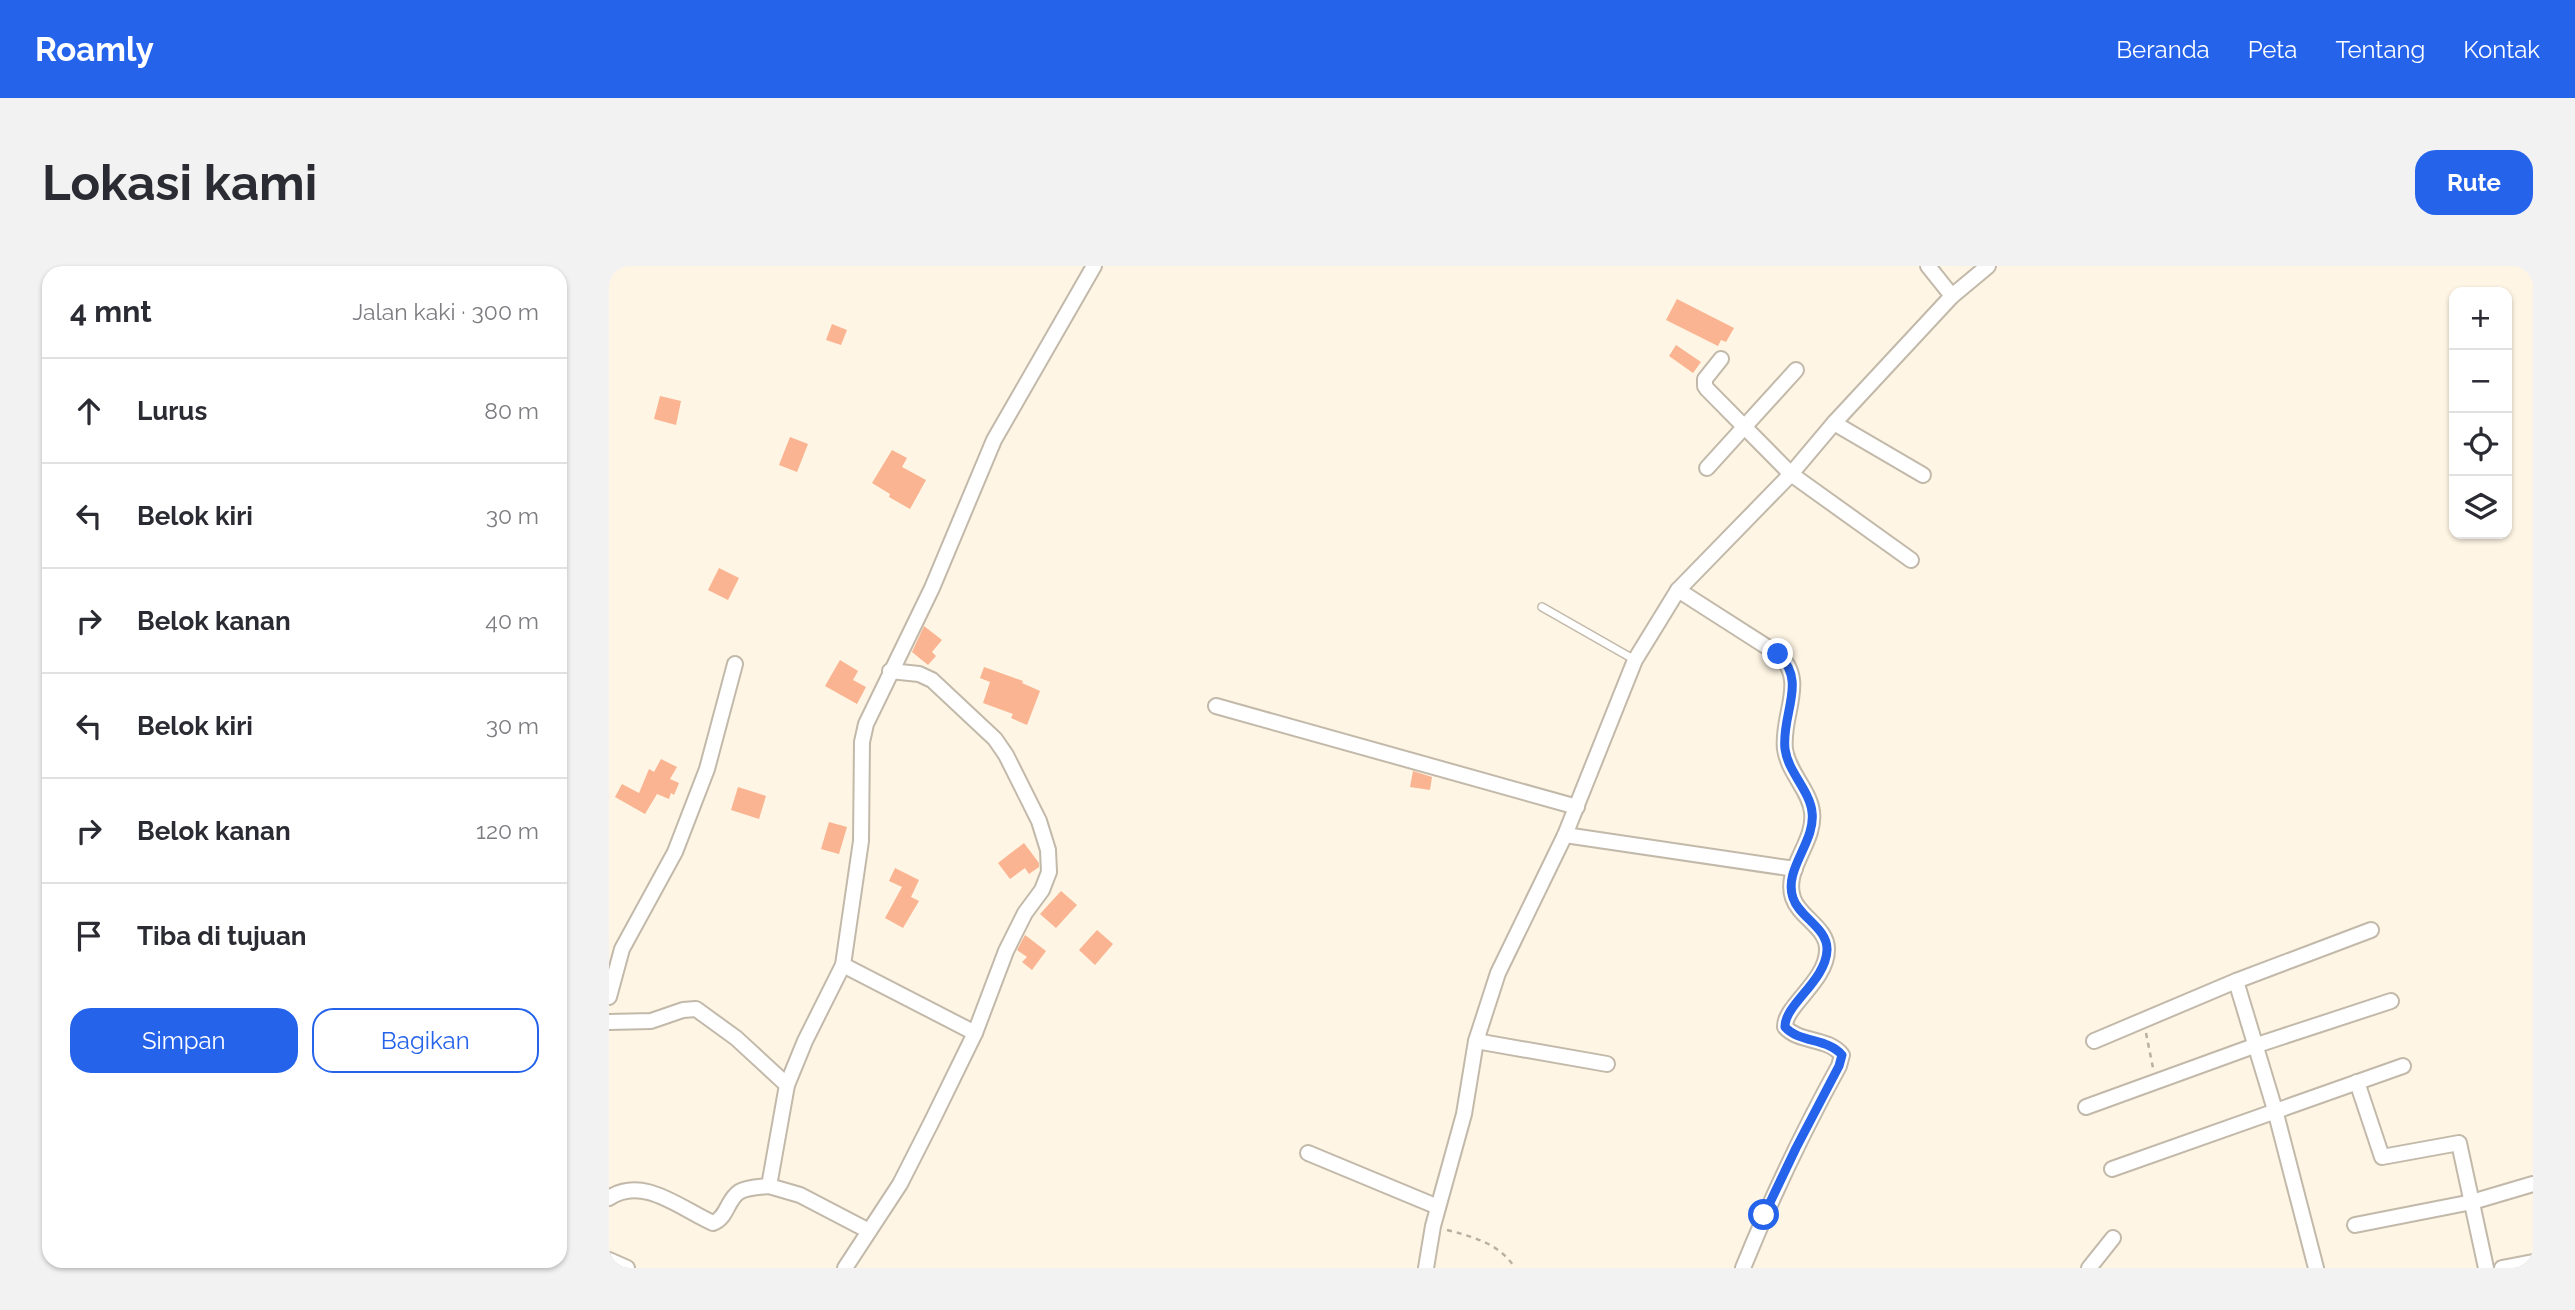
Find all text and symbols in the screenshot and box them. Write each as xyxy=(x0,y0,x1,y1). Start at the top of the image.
text: Roamly xyxy=(35,30,154,69)
text: Beranda xyxy=(2116,35,2210,64)
text: Peta xyxy=(2248,35,2297,64)
text: Tentang xyxy=(2335,35,2425,64)
text: Kontak xyxy=(2463,35,2540,64)
button: Rute xyxy=(2415,150,2533,215)
text: Lokasi kami xyxy=(42,154,317,211)
map controls xyxy=(2449,287,2512,539)
button: + xyxy=(2449,287,2512,350)
text: 4 mnt xyxy=(70,294,152,329)
text: Jalan kaki · 300 m xyxy=(352,298,539,325)
button: − xyxy=(2449,350,2512,413)
icon: ahead xyxy=(70,392,108,430)
text: Lurus xyxy=(137,396,207,426)
text: 80 m xyxy=(484,397,539,424)
button: locate xyxy=(2449,413,2512,476)
button: layers xyxy=(2449,476,2512,539)
icon: left xyxy=(70,497,108,535)
text: Belok kiri xyxy=(137,501,253,531)
text: 30 m xyxy=(486,502,539,529)
icon: right xyxy=(70,602,108,640)
text: Belok kanan xyxy=(137,606,291,636)
text: 40 m xyxy=(485,607,539,634)
route end xyxy=(1762,638,1793,669)
icon: left xyxy=(70,707,108,745)
text: Belok kiri xyxy=(137,711,253,741)
text: 30 m xyxy=(486,712,539,739)
icon: right xyxy=(70,812,108,850)
text: Belok kanan xyxy=(137,816,291,846)
text: 120 m xyxy=(476,817,539,844)
icon: arrive xyxy=(70,917,108,955)
text: Tiba di tujuan xyxy=(137,921,307,951)
button: Simpan xyxy=(70,1008,298,1073)
button: Bagikan xyxy=(312,1008,539,1073)
route start xyxy=(1748,1199,1779,1230)

